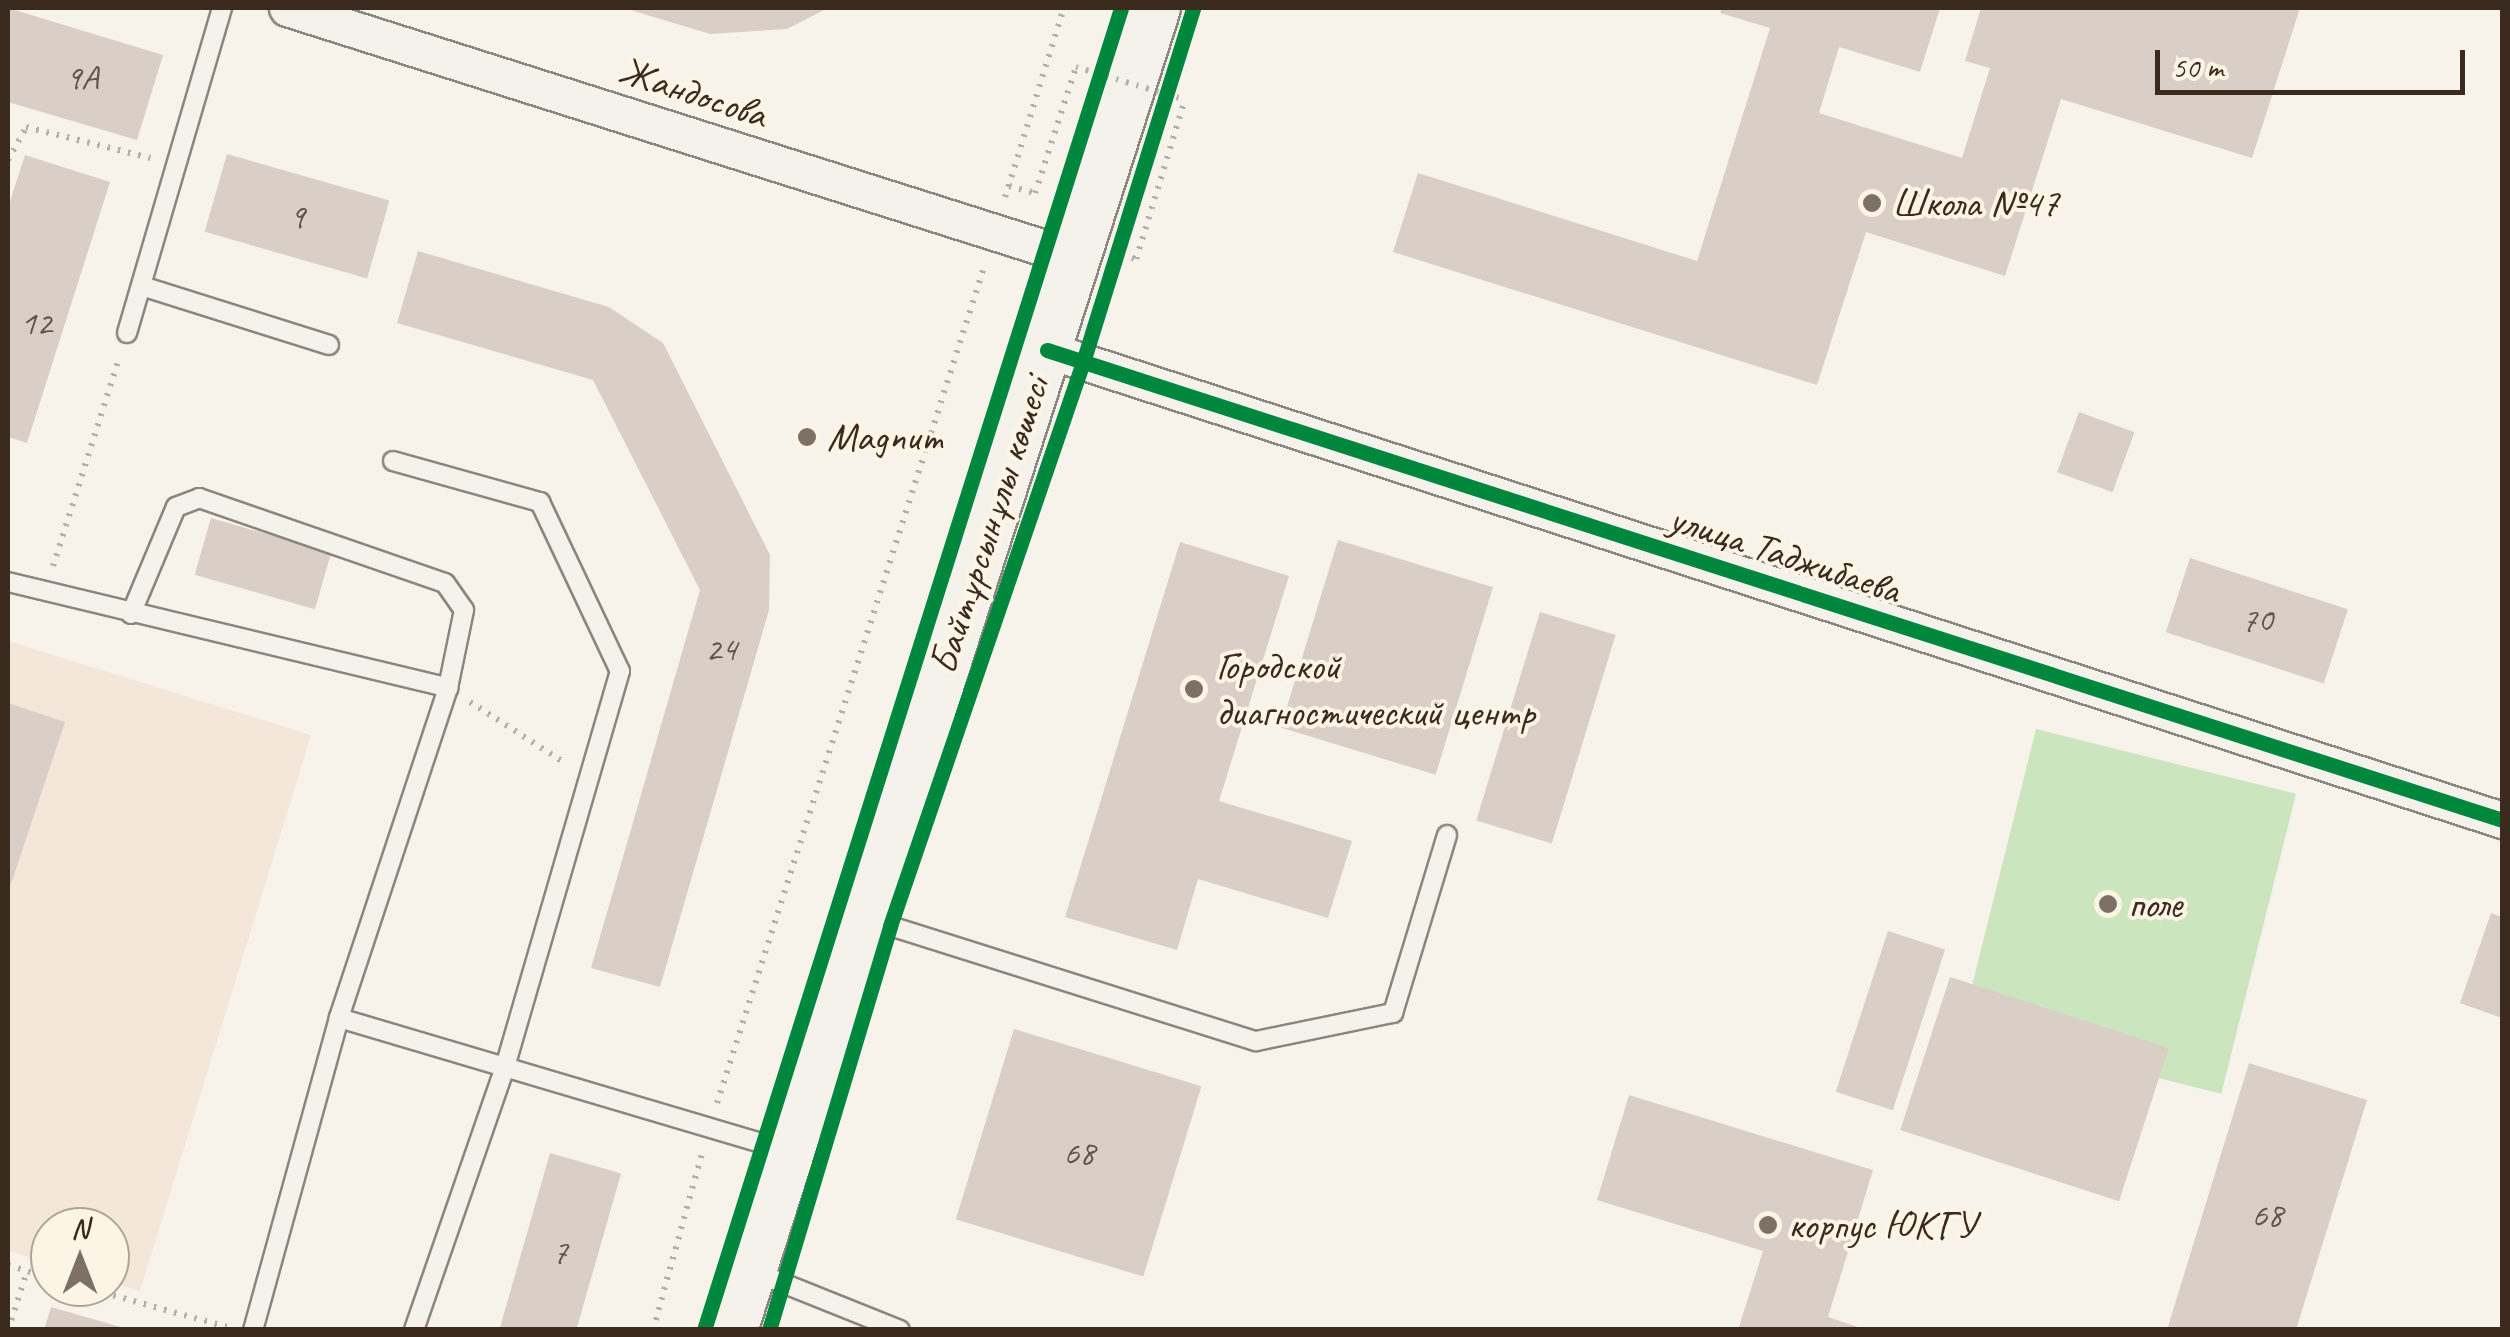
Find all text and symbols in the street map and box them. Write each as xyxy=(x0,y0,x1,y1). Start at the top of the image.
scale bar xyxy=(2160,30,2470,92)
street label: Жандосова xyxy=(613,46,773,138)
text: 50 m xyxy=(2172,48,2223,86)
house number: 9А xyxy=(65,57,99,99)
place label: Школа №47 xyxy=(1892,179,2059,227)
marker: Школа №47 xyxy=(1861,192,1883,214)
house number: 9 xyxy=(289,196,305,238)
house number: 12 xyxy=(20,302,52,344)
street label: Байтұрсынұлы көшесі xyxy=(918,370,1060,680)
place label: Magnum xyxy=(827,413,943,461)
marker: Magnum xyxy=(796,426,818,448)
street label: улица Таджибаева xyxy=(1663,494,1907,614)
house number: 70 xyxy=(2241,599,2273,641)
house number: 24 xyxy=(705,628,737,670)
place label: Городской диагностический центр xyxy=(1216,642,1535,736)
marker: Городской диагностический центр xyxy=(1181,676,1207,702)
place label: поле xyxy=(2128,880,2182,928)
marker: поле xyxy=(2097,893,2119,915)
house number: 68 xyxy=(1063,1132,1095,1174)
house number: 68 xyxy=(2251,1194,2283,1236)
place label: корпус ЮКГУ xyxy=(1788,1201,1976,1249)
north arrow xyxy=(30,1207,130,1307)
text: N xyxy=(71,1211,89,1246)
marker: корпус ЮКГУ xyxy=(1757,1214,1779,1236)
house number: 7 xyxy=(552,1231,568,1273)

